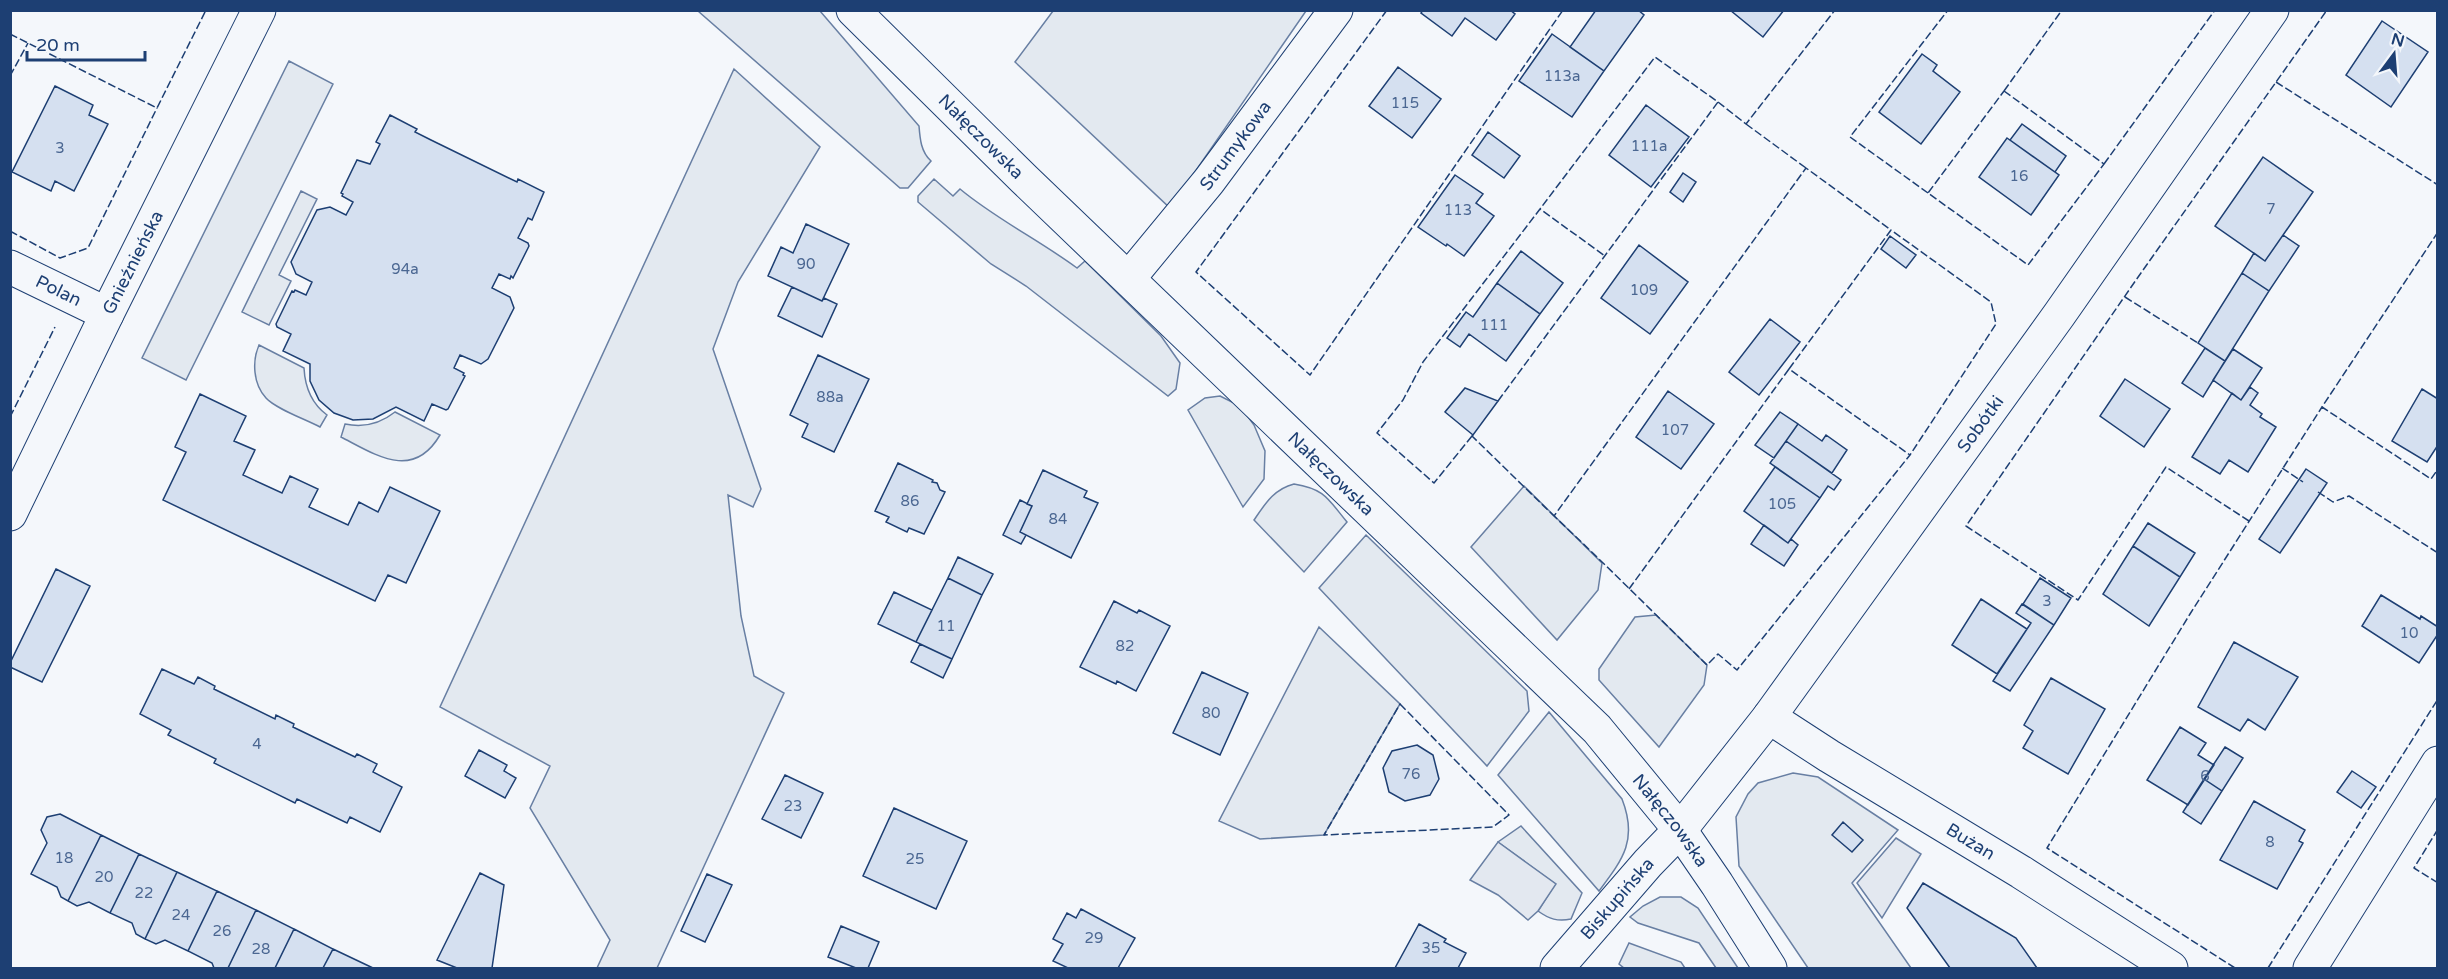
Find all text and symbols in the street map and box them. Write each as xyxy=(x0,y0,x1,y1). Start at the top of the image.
scale bar xyxy=(27,24,146,62)
north arrow xyxy=(2364,24,2424,84)
text: N xyxy=(2389,29,2407,52)
text: 20 m xyxy=(36,34,80,56)
house number: 113a xyxy=(1544,67,1580,85)
street label: Nałęczowska xyxy=(934,89,1028,184)
house number: 115 xyxy=(1391,94,1419,112)
street label: Strumykowa xyxy=(1195,96,1276,195)
house number: 111a xyxy=(1631,137,1667,155)
house number: 3 xyxy=(55,139,65,157)
house number: 16 xyxy=(2010,167,2028,185)
house number: 7 xyxy=(2266,200,2276,218)
house number: 113 xyxy=(1444,201,1472,219)
street label: Gnieźnieńska xyxy=(98,207,168,318)
house number: 90 xyxy=(797,255,815,273)
house number: 94a xyxy=(391,260,419,278)
street label: Polan xyxy=(32,270,85,311)
house number: 109 xyxy=(1630,281,1658,299)
house number: 111 xyxy=(1480,316,1508,334)
house number: 88a xyxy=(816,388,844,406)
street label: Sobótki xyxy=(1952,391,2008,457)
house number: 107 xyxy=(1661,421,1689,439)
street label: Nałęczowska xyxy=(1283,427,1379,520)
house number: 86 xyxy=(901,492,919,510)
house number: 105 xyxy=(1768,495,1796,513)
house number: 84 xyxy=(1049,510,1067,528)
house number: 3 xyxy=(2042,592,2052,610)
house number: 11 xyxy=(937,617,955,635)
house number: 10 xyxy=(2400,624,2418,642)
house number: 82 xyxy=(1116,637,1134,655)
house number: 80 xyxy=(1202,704,1220,722)
house number: 4 xyxy=(252,735,262,753)
house number: 76 xyxy=(1402,765,1420,783)
house number: 6 xyxy=(2200,767,2210,785)
street label: Nałęczowska xyxy=(1628,770,1713,871)
house number: 23 xyxy=(784,797,802,815)
street label: Bużan xyxy=(1942,818,1999,865)
house number: 8 xyxy=(2265,833,2275,851)
house number: 18 xyxy=(55,849,73,867)
house number: 25 xyxy=(906,850,924,868)
street label: Biskupińska xyxy=(1576,853,1659,944)
house number: 20 xyxy=(95,868,113,886)
house number: 22 xyxy=(135,884,153,902)
house number: 24 xyxy=(172,906,190,924)
house number: 26 xyxy=(213,922,231,940)
house number: 29 xyxy=(1085,929,1103,947)
house number: 35 xyxy=(1422,939,1440,957)
house number: 28 xyxy=(252,940,270,958)

